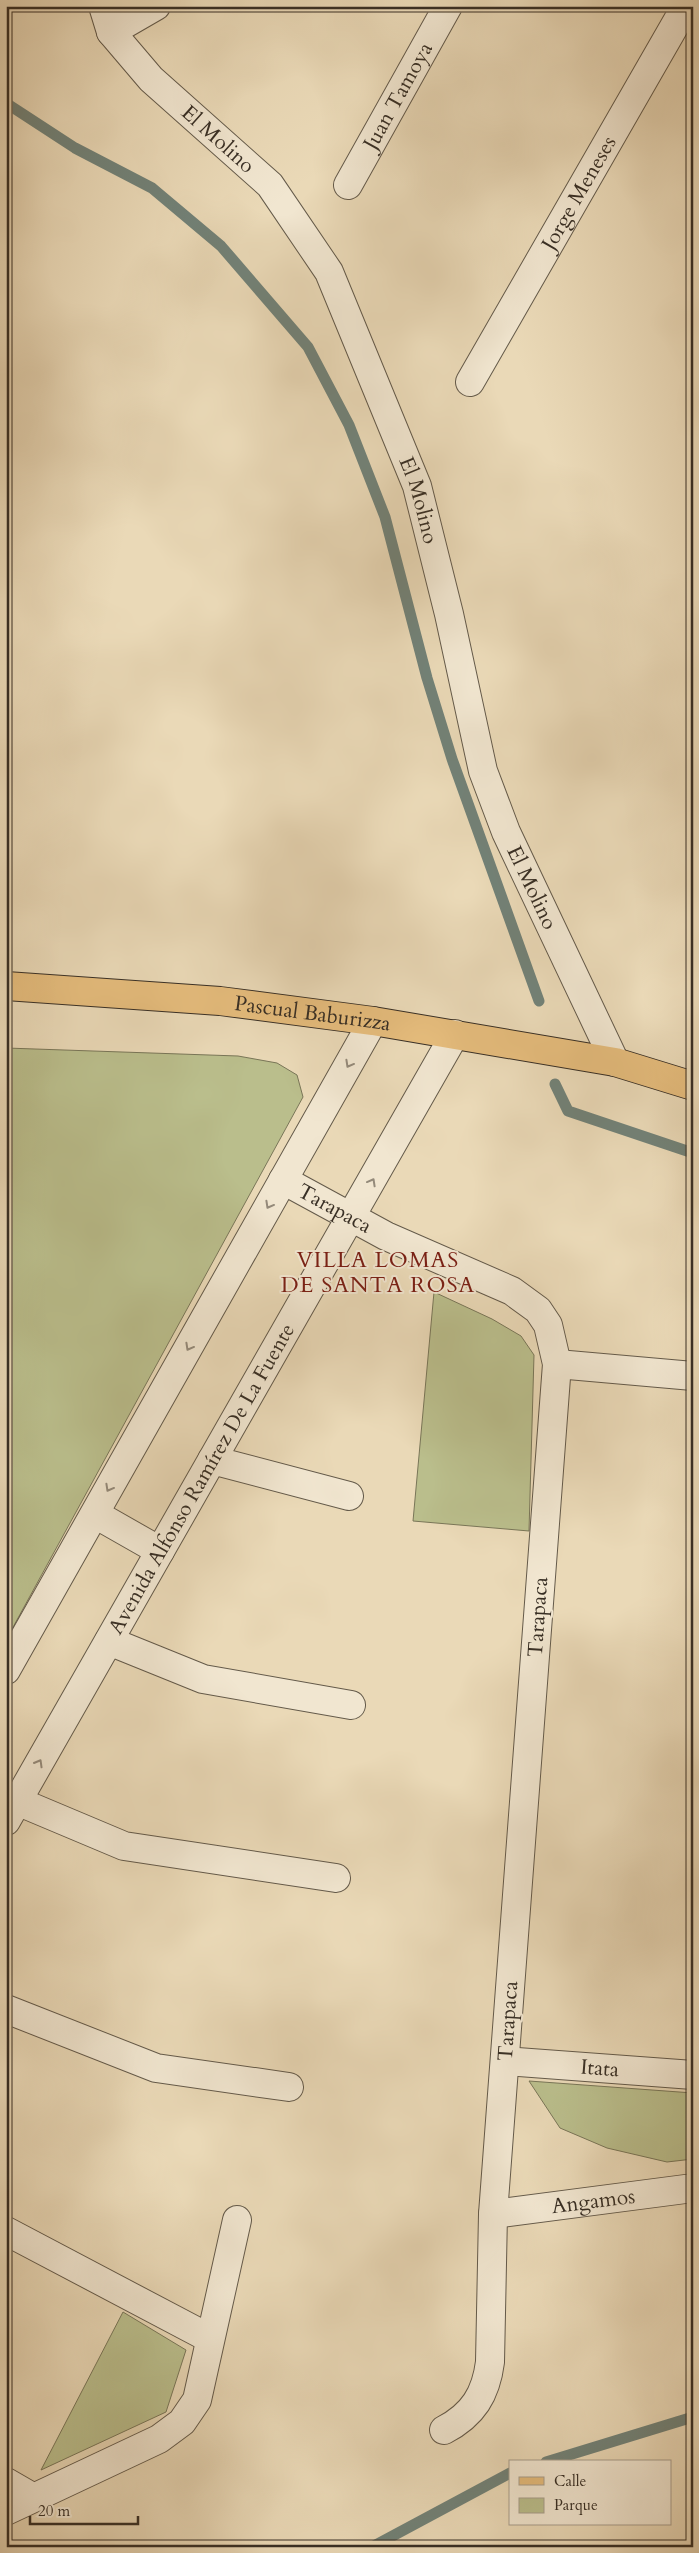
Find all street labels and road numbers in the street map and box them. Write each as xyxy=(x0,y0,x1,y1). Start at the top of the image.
street label: Juan Tamoya xyxy=(355,37,439,158)
street label: El Molino xyxy=(175,98,261,180)
street label: Jorge Meneses xyxy=(533,130,623,258)
street label: El Molino xyxy=(392,452,445,547)
street label: El Molino xyxy=(500,841,565,934)
street label: Pascual Baburizza xyxy=(233,989,393,1038)
street label: Tarapaca xyxy=(293,1176,377,1240)
street label: Avenida Alfonso Ramírez De La Fuente xyxy=(101,1318,301,1639)
street label: Tarapaca xyxy=(521,1576,555,1658)
street label: Tarapaca xyxy=(491,1980,525,2062)
street label: Itata xyxy=(579,2052,620,2084)
street label: Angamos xyxy=(550,2181,637,2221)

